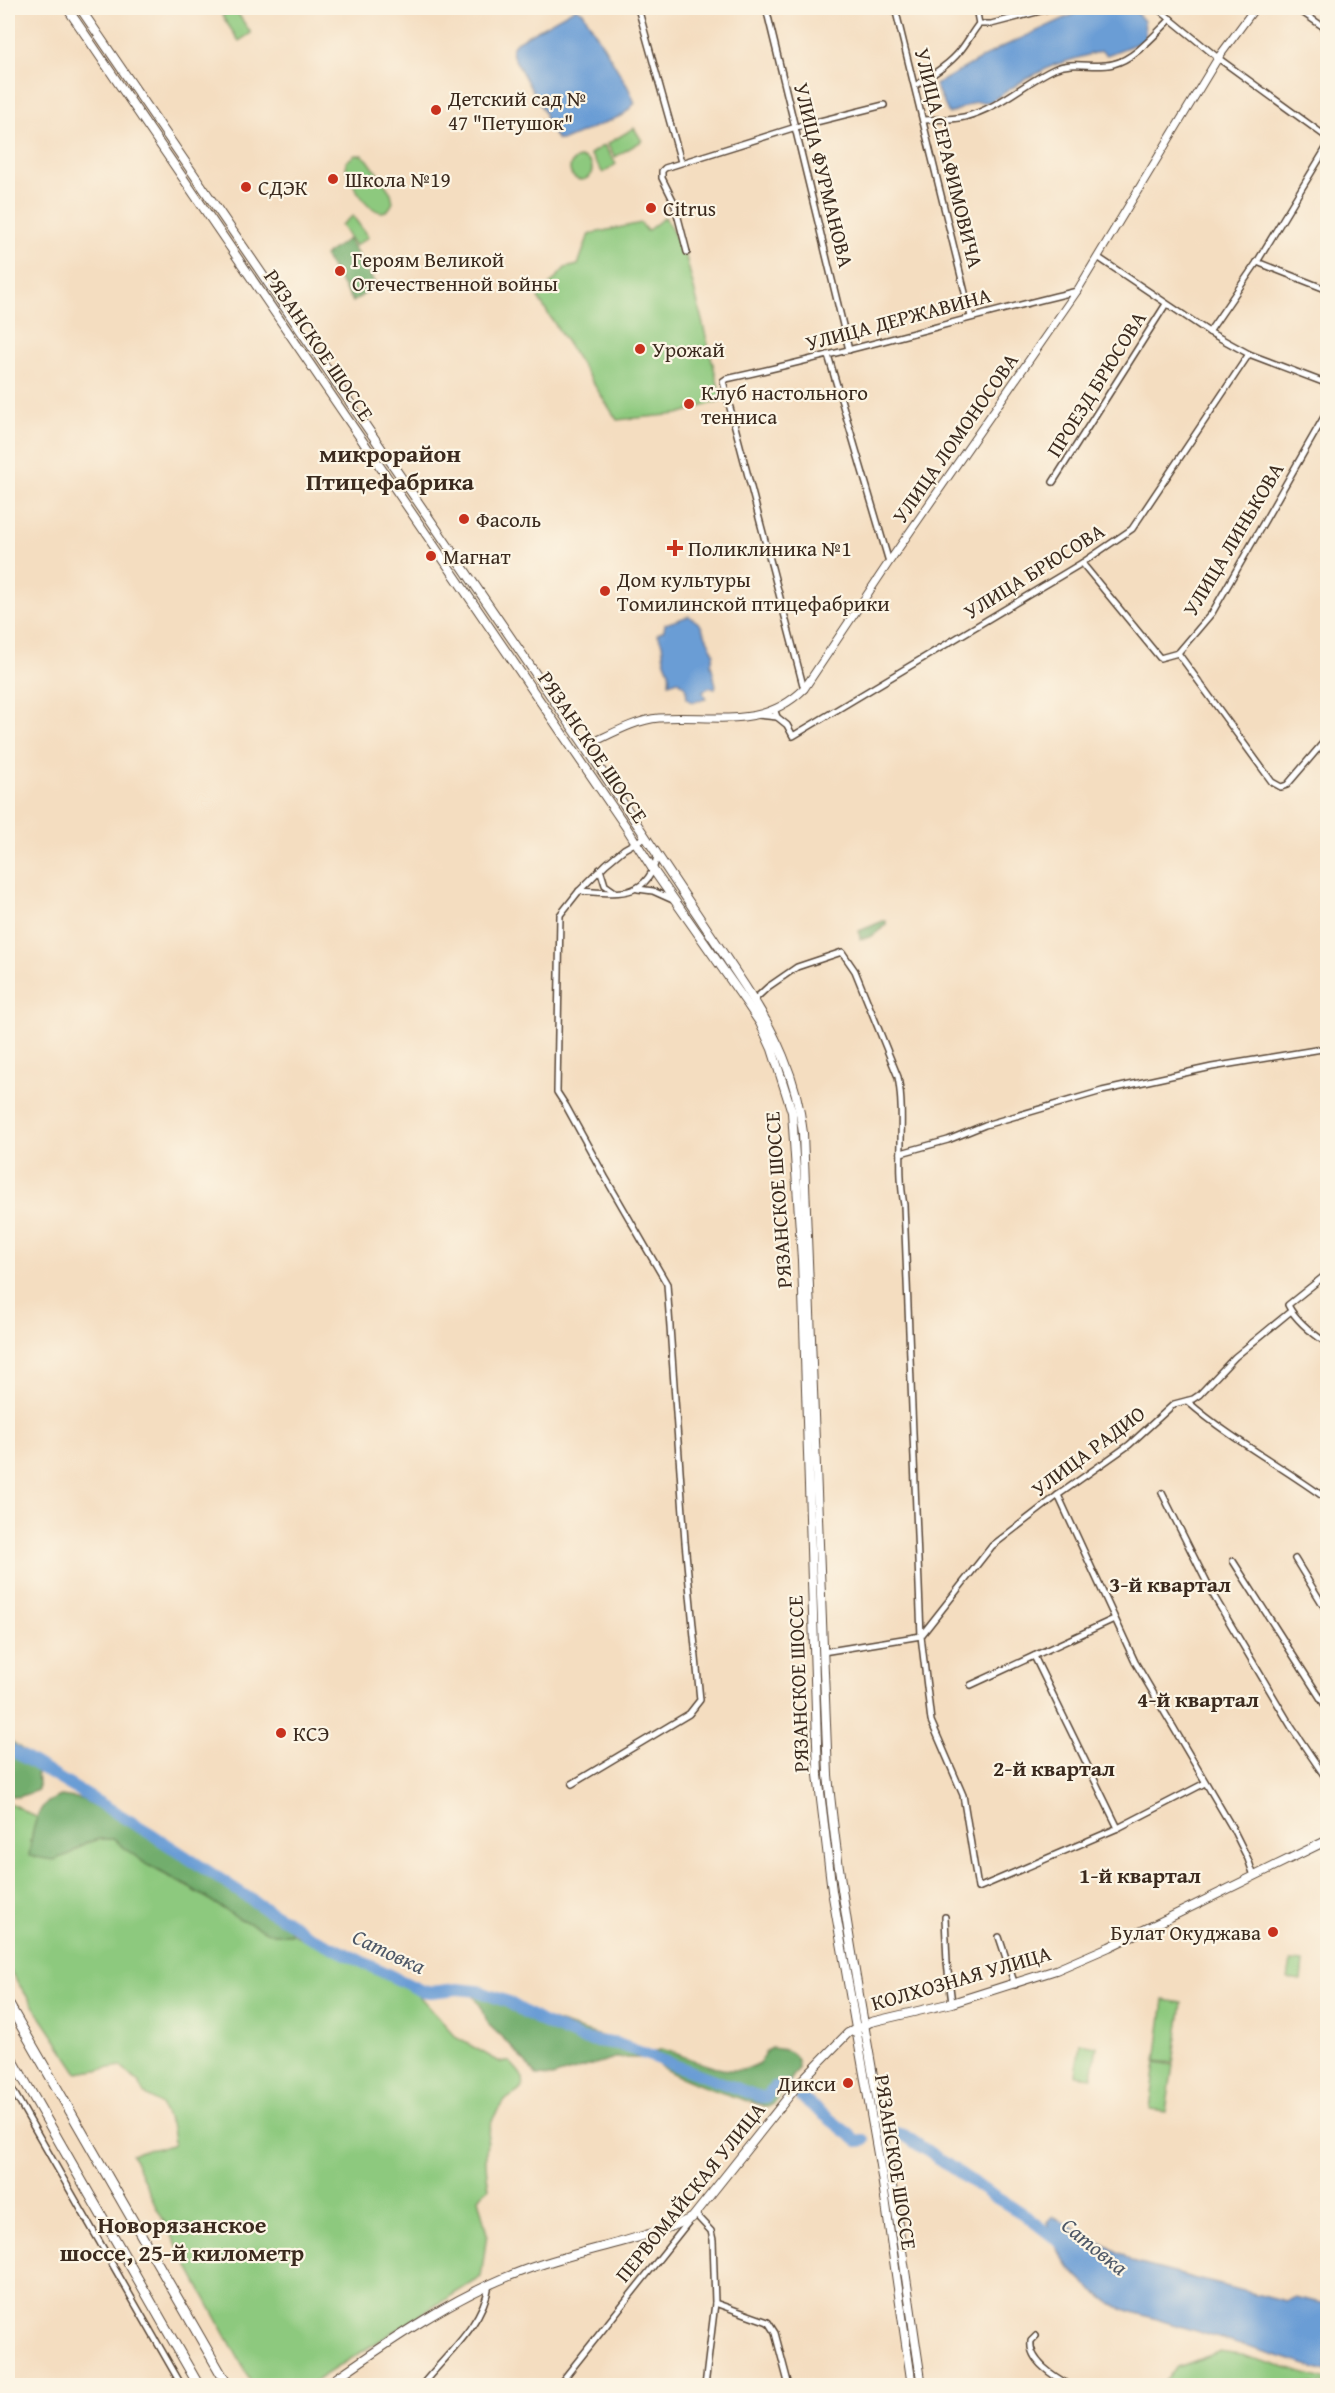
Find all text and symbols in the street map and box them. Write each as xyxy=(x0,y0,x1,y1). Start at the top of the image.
street label: УЛИЦА СЕРАФИМОВИЧА xyxy=(907,45,991,272)
street label: УЛИЦА ФУРМАНОВА xyxy=(786,79,862,271)
place label: Детский сад № 47 "Петушок" xyxy=(447,83,587,138)
marker: Детский сад № 47 "Петушок" xyxy=(429,103,443,117)
place label: Школа №19 xyxy=(345,164,451,195)
place label: СДЭК xyxy=(258,172,308,203)
marker: Школа №19 xyxy=(326,172,340,186)
marker: СДЭК xyxy=(239,180,253,194)
place label: Citrus xyxy=(663,193,716,224)
marker: Citrus xyxy=(644,201,658,215)
place label: Героям Великой Отечественной войны xyxy=(352,244,558,299)
street label: РЯЗАНСКОЕ ШОССЕ xyxy=(257,263,382,427)
marker: Героям Великой Отечественной войны xyxy=(333,264,347,278)
street label: УЛИЦА ДЕРЖАВИНА xyxy=(802,279,994,359)
street label: ПРОЕЗД БРЮСОВА xyxy=(1039,305,1154,463)
place label: Урожай xyxy=(652,334,725,365)
marker: Урожай xyxy=(633,342,647,356)
street label: УЛИЦА ЛОМОНОСОВА xyxy=(884,346,1026,530)
place label: Клуб настольного тенниса xyxy=(701,377,868,432)
marker: Клуб настольного тенниса xyxy=(682,397,696,411)
district label: микрорайон Птицефабрика xyxy=(306,436,475,499)
street label: УЛИЦА ЛИНЬКОВА xyxy=(1175,456,1291,622)
place label: Фасоль xyxy=(476,504,541,535)
marker: Фасоль xyxy=(457,512,471,526)
street label: УЛИЦА БРЮСОВА xyxy=(957,515,1111,627)
place label: Поликлиника №1 xyxy=(688,533,852,564)
marker: Поликлиника №1 xyxy=(666,539,684,557)
place label: Магнат xyxy=(443,541,511,572)
marker: Магнат xyxy=(424,549,438,563)
place label: Дом культуры Томилинской птицефабрики xyxy=(616,564,890,619)
marker: Дом культуры Томилинской птицефабрики xyxy=(598,584,612,598)
street label: РЯЗАНСКОЕ ШОССЕ xyxy=(531,665,656,829)
street label: РЯЗАНСКОЕ ШОССЕ xyxy=(756,1110,800,1289)
street label: УЛИЦА РАДИО xyxy=(1025,1398,1151,1504)
district label: 3-й квартал xyxy=(1109,1568,1231,1600)
street label: РЯЗАНСКОЕ ШОССЕ xyxy=(779,1595,817,1773)
district label: 4-й квартал xyxy=(1137,1683,1259,1715)
place label: КСЭ xyxy=(293,1718,329,1749)
marker: КСЭ xyxy=(274,1726,288,1740)
district label: 2-й квартал xyxy=(993,1752,1115,1784)
district label: 1-й квартал xyxy=(1079,1859,1201,1891)
place label: Булат Окуджава xyxy=(1111,1917,1261,1948)
water label: Сатовка xyxy=(347,1920,431,1982)
marker: Булат Окуджава xyxy=(1266,1925,1280,1939)
street label: КОЛХОЗНАЯ УЛИЦА xyxy=(867,1937,1055,2019)
place label: Дикси xyxy=(776,2068,836,2099)
street label: РЯЗАНСКОЕ ШОССЕ xyxy=(867,2072,925,2252)
marker: Дикси xyxy=(841,2076,855,2090)
street label: ПЕРВОМАЙСКАЯ УЛИЦА xyxy=(607,2095,773,2289)
district label: Новорязанское шоссе, 25-й километр xyxy=(60,2207,304,2270)
water label: Сатовка xyxy=(1055,2209,1135,2283)

